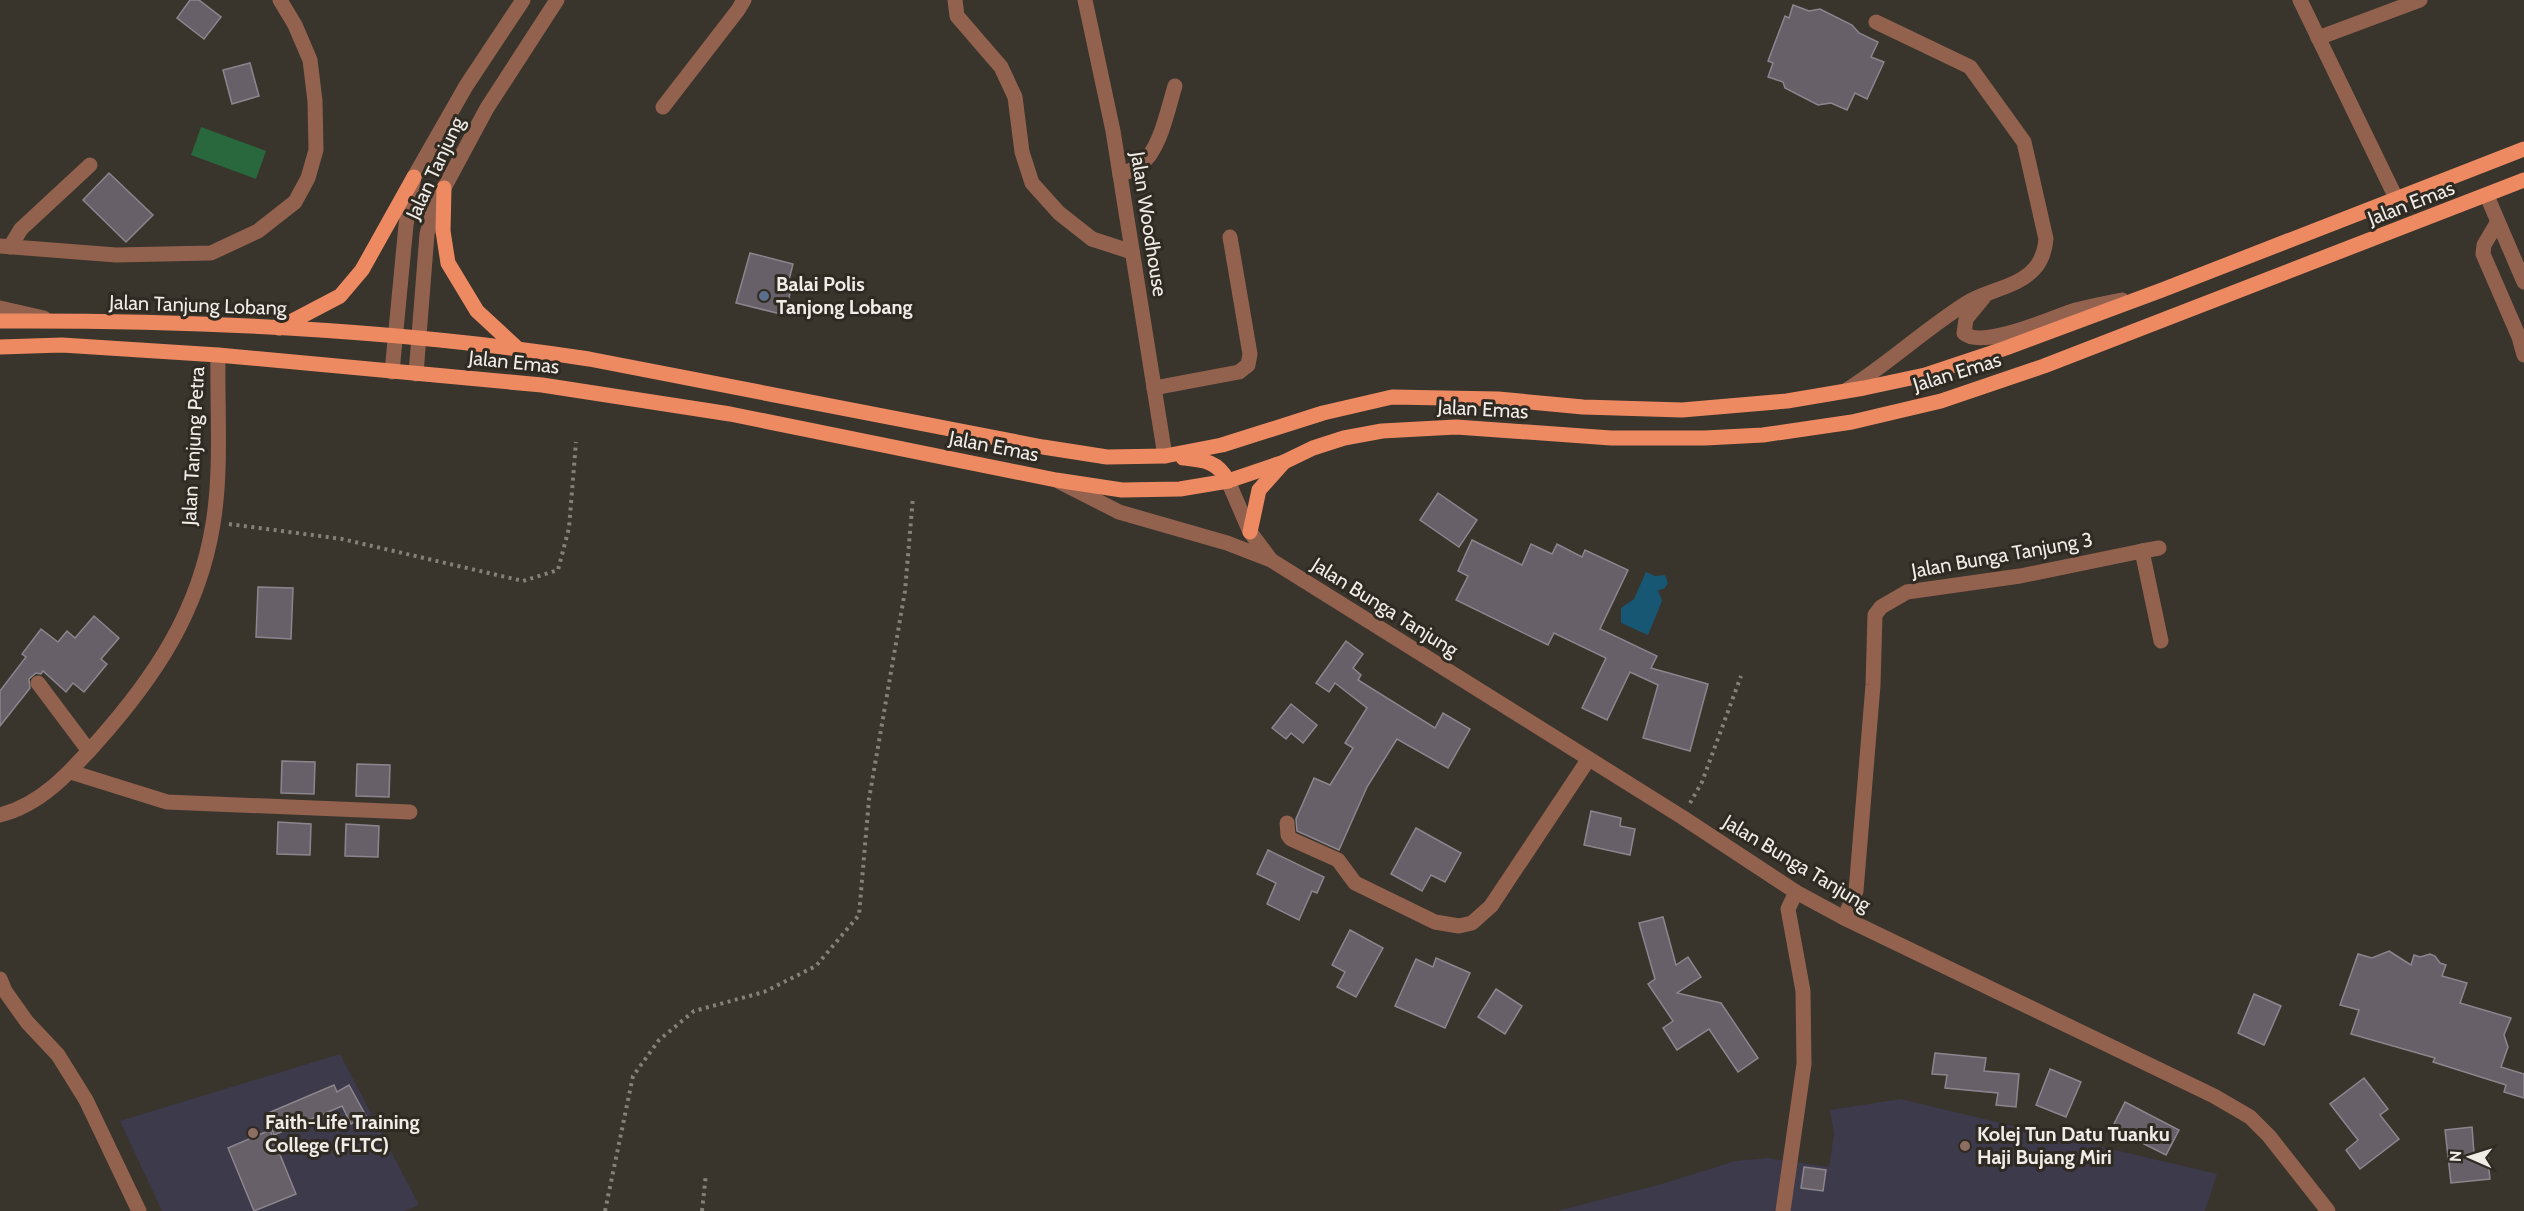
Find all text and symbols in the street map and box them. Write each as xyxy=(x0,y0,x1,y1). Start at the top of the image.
street label: Jalan Tanjung xyxy=(400,112,470,224)
street label: Jalan Woodhouse xyxy=(1126,149,1172,298)
street label: Jalan Emas xyxy=(2363,176,2458,231)
place label: Balai Polis Tanjong Lobang xyxy=(776,272,913,319)
marker: Balai Polis Tanjong Lobang xyxy=(757,289,771,303)
street label: Jalan Tanjung Lobang xyxy=(108,290,288,320)
street label: Jalan Emas xyxy=(467,345,560,379)
street label: Jalan Emas xyxy=(1909,347,2004,397)
street label: Jalan Tanjung Petra xyxy=(177,366,209,527)
street label: Jalan Emas xyxy=(1436,395,1529,423)
street label: Jalan Emas xyxy=(946,425,1041,466)
street label: Jalan Bunga Tanjung 3 xyxy=(1909,527,2094,583)
street label: Jalan Bunga Tanjung xyxy=(1306,552,1464,662)
street label: Jalan Bunga Tanjung xyxy=(1718,809,1876,917)
place label: Faith-Life Training College (FLTC) xyxy=(265,1110,420,1157)
place label: Kolej Tun Datu Tuanku Haji Bujang Miri xyxy=(1977,1122,2170,1169)
marker: Faith-Life Training College (FLTC) xyxy=(246,1126,260,1140)
north arrow xyxy=(2440,1127,2500,1187)
marker: Kolej Tun Datu Tuanku Haji Bujang Miri xyxy=(1958,1139,1972,1153)
text: N xyxy=(2446,1150,2465,1162)

